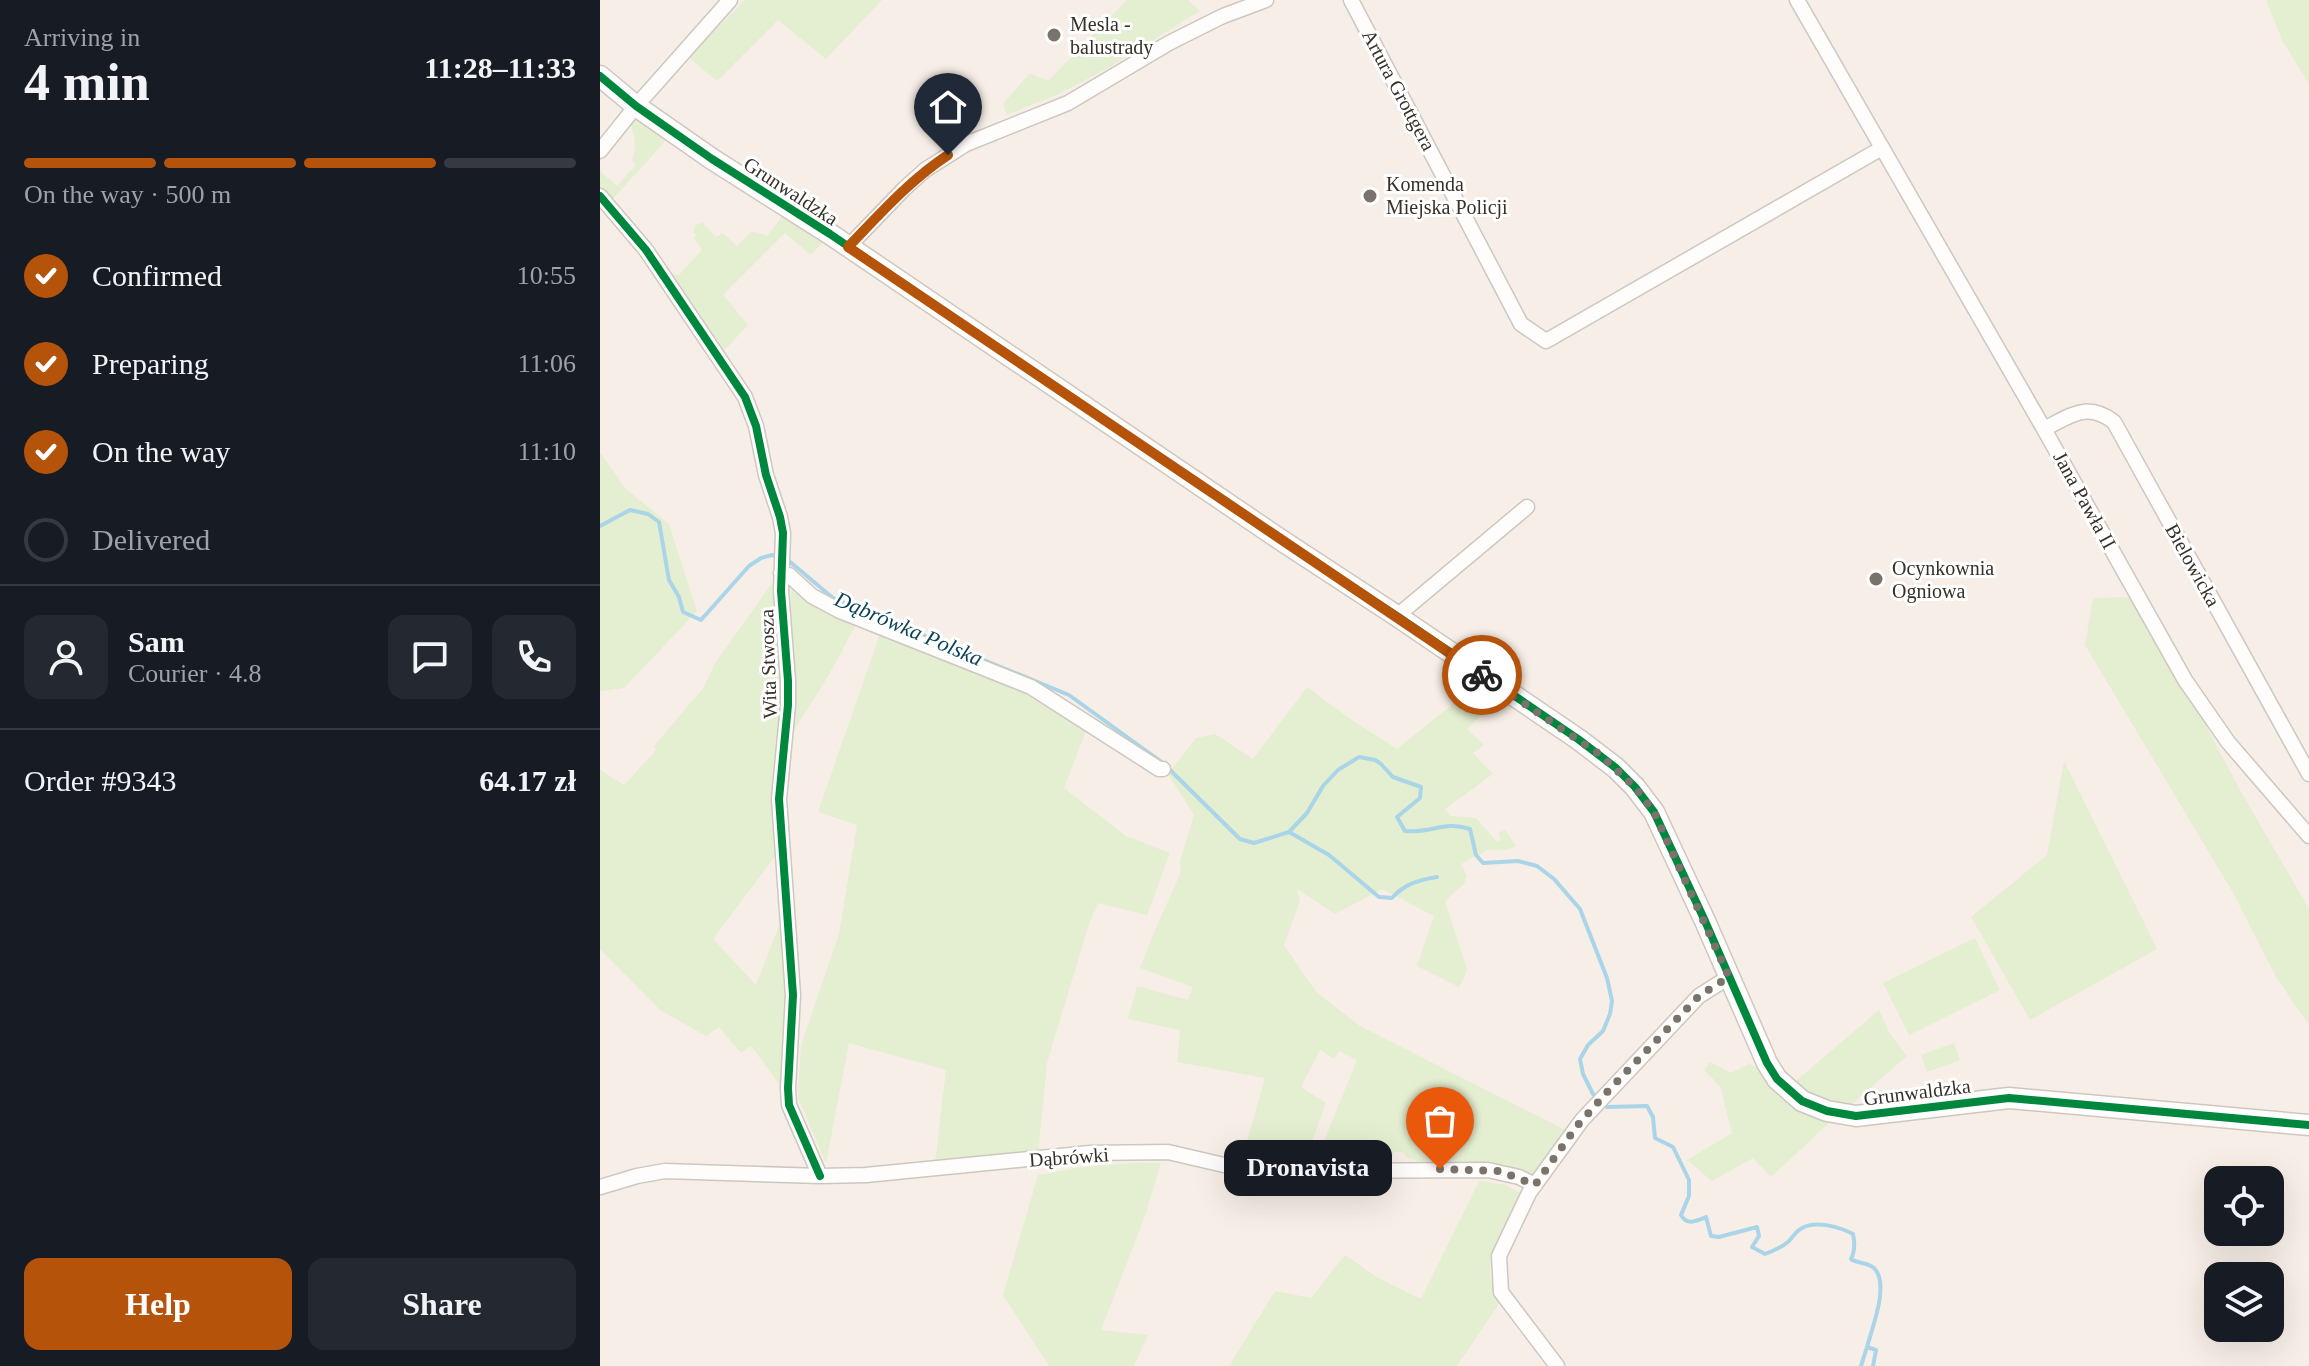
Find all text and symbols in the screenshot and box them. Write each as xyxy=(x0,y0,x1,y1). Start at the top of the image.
place label: Mesla - balustrady xyxy=(1070,13,1153,59)
text: Arriving in xyxy=(24,23,140,52)
marker: Mesla - balustrady xyxy=(1045,26,1063,44)
street label: Artura Grottgera xyxy=(1357,26,1440,155)
text: 11:28–11:33 xyxy=(424,51,576,84)
text: 4 min xyxy=(24,54,150,111)
pin xyxy=(914,73,982,155)
icon: home xyxy=(926,85,970,129)
street label: Grunwaldzka xyxy=(740,152,842,230)
place label: Komenda Miejska Policji xyxy=(1386,173,1508,219)
text: On the way · 500 m xyxy=(24,180,231,209)
marker: Komenda Miejska Policji xyxy=(1361,187,1379,205)
icon: check xyxy=(24,254,68,298)
text: Confirmed xyxy=(92,259,222,292)
text: 10:55 xyxy=(517,261,576,290)
icon: check xyxy=(24,342,68,386)
text: Preparing xyxy=(92,347,209,380)
text: 11:06 xyxy=(518,349,576,378)
icon: check xyxy=(24,430,68,474)
text: On the way xyxy=(92,435,230,468)
text: 11:10 xyxy=(518,437,576,466)
street label: Jana Pawła II xyxy=(2049,448,2121,552)
street label: Bielowicka xyxy=(2161,520,2225,610)
text: Delivered xyxy=(92,523,210,556)
place label: Ocynkownia Ogniowa xyxy=(1892,557,1994,603)
marker: Ocynkownia Ogniowa xyxy=(1867,570,1885,588)
water label: Dąbrówka Polska xyxy=(830,586,987,671)
street label: Wita Stwosza xyxy=(755,609,781,719)
button: person xyxy=(24,615,108,699)
button: chat xyxy=(388,615,472,699)
button: phone xyxy=(492,615,576,699)
text: Sam xyxy=(128,625,185,658)
courier xyxy=(1442,635,1522,715)
icon: bike xyxy=(1460,653,1504,697)
text: Courier · 4.8 xyxy=(128,659,262,688)
text: Order #9343 xyxy=(24,764,176,797)
text: 64.17 zł xyxy=(479,764,576,797)
street label: Grunwaldzka xyxy=(1862,1075,1972,1109)
pin xyxy=(1406,1087,1474,1169)
icon: bag xyxy=(1418,1099,1462,1143)
callout: Dronavista xyxy=(1224,1141,1392,1197)
street label: Dąbrówki xyxy=(1028,1143,1110,1172)
text: Dronavista xyxy=(1247,1153,1369,1182)
map controls xyxy=(2204,1166,2284,1342)
button: locate xyxy=(2204,1166,2284,1246)
button: Help xyxy=(24,1258,292,1350)
button: Share xyxy=(308,1258,576,1350)
button: layers xyxy=(2204,1262,2284,1342)

